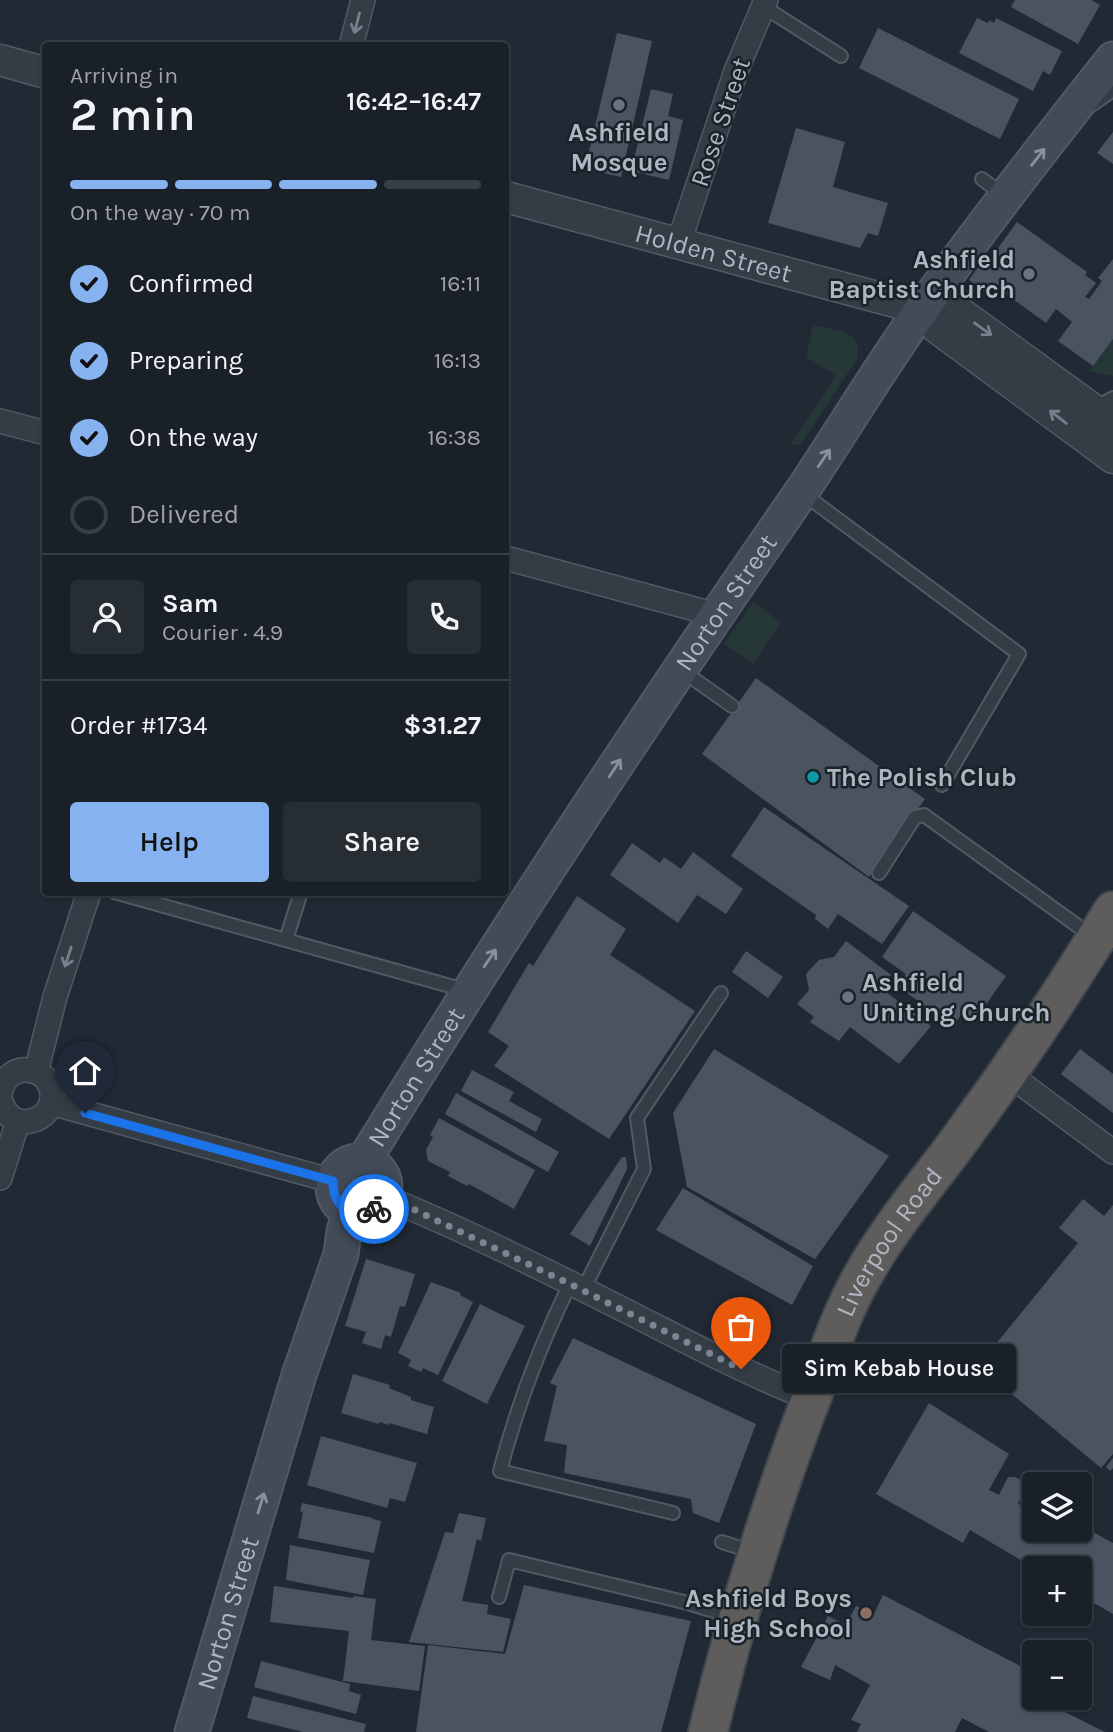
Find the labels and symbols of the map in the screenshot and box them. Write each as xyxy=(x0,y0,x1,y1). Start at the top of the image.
one-way arrow xyxy=(350,11,363,34)
street label: Rose Street xyxy=(684,53,757,191)
marker: Ashfield Mosque xyxy=(611,97,627,113)
place label: Ashfield Mosque xyxy=(568,117,670,178)
one-way arrow xyxy=(1030,148,1045,166)
street label: Holden Street xyxy=(632,218,795,289)
place label: Ashfield Baptist Church xyxy=(829,244,1015,305)
marker: Ashfield Baptist Church xyxy=(1021,266,1037,282)
one-way arrow xyxy=(973,322,992,336)
one-way arrow xyxy=(1049,410,1068,425)
one-way arrow xyxy=(817,448,831,468)
street label: Norton Street xyxy=(669,528,784,677)
one-way arrow xyxy=(608,759,622,779)
place label: The Polish Club xyxy=(827,762,1017,793)
marker: The Polish Club xyxy=(805,769,821,785)
one-way arrow xyxy=(60,946,73,968)
one-way arrow xyxy=(483,949,497,968)
place label: Ashfield Uniting Church xyxy=(862,967,1051,1028)
marker: Ashfield Uniting Church xyxy=(840,989,856,1005)
street label: Norton Street xyxy=(361,1002,471,1153)
pin xyxy=(55,1041,115,1113)
street label: Liverpool Road xyxy=(829,1161,949,1322)
courier xyxy=(339,1174,409,1244)
pin xyxy=(711,1297,771,1369)
callout: Sim Kebab House xyxy=(783,1344,1018,1394)
one-way arrow xyxy=(256,1492,269,1514)
street label: Norton Street xyxy=(190,1533,266,1694)
place label: Ashfield Boys High School xyxy=(685,1583,852,1644)
marker: Ashfield Boys High School xyxy=(858,1605,874,1621)

